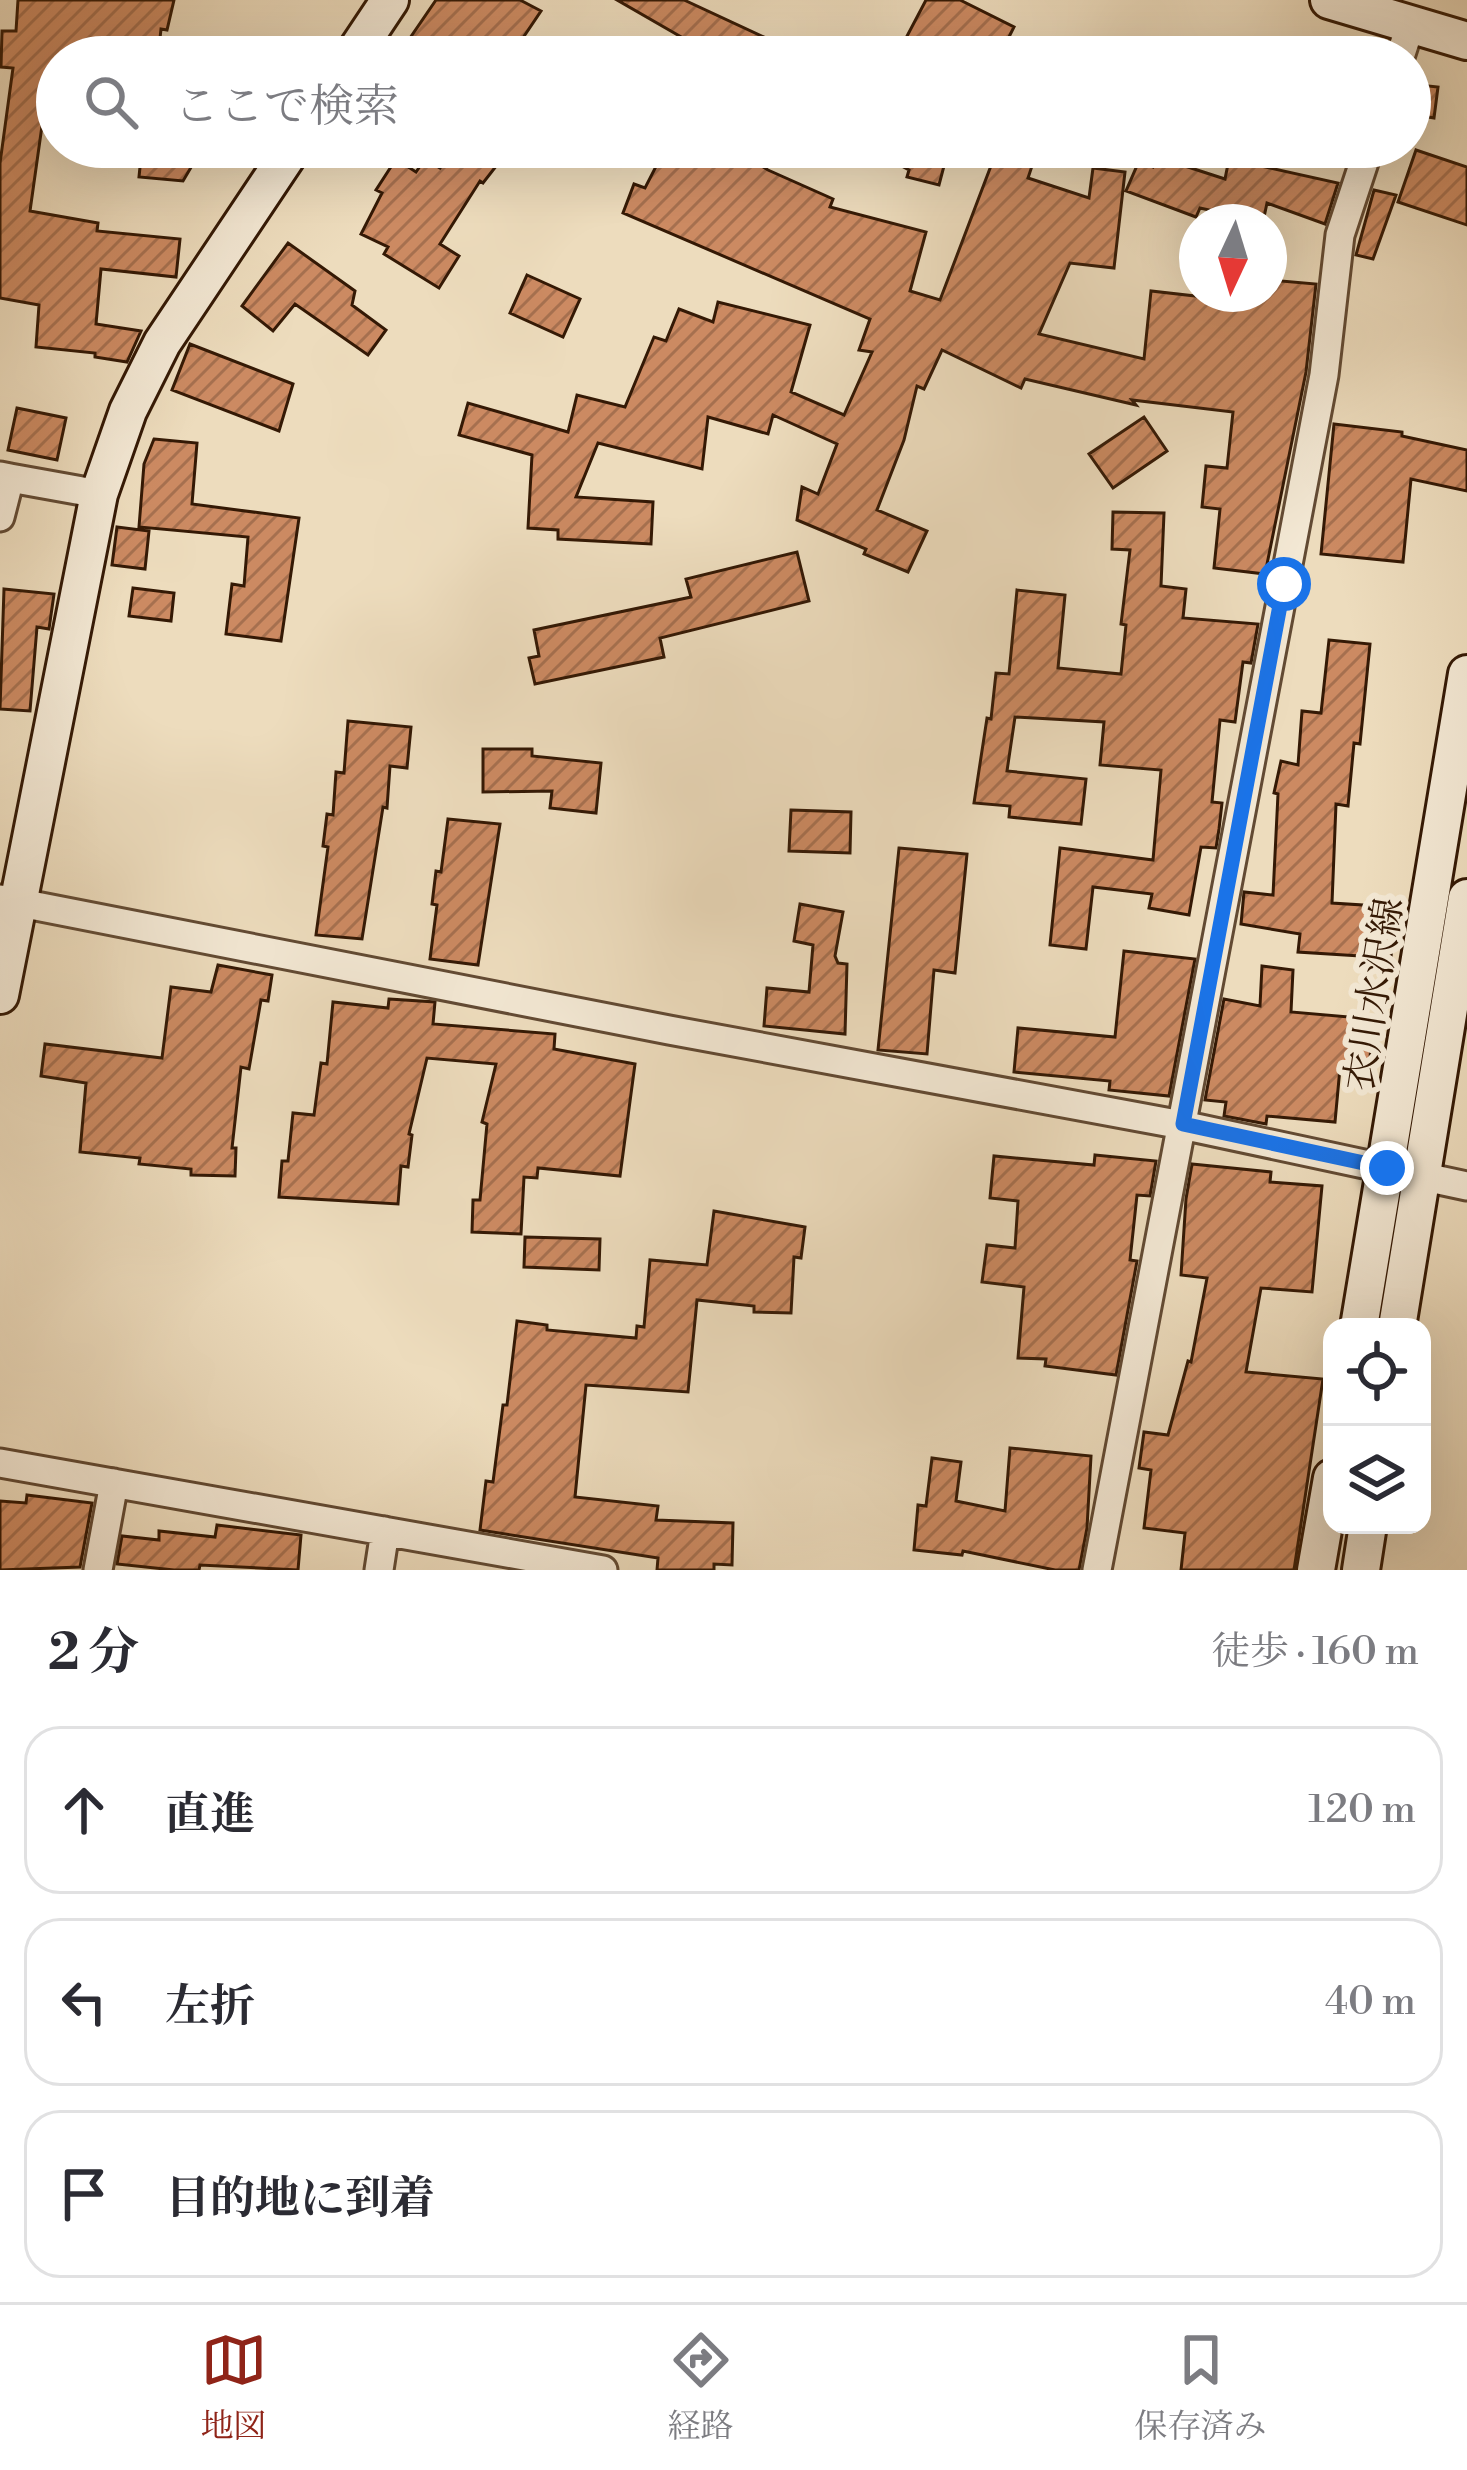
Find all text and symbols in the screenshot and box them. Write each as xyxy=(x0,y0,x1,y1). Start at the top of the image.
search box xyxy=(36,36,1431,168)
icon: search xyxy=(78,69,144,135)
text: ここで検索 xyxy=(174,79,399,136)
north arrow xyxy=(1179,204,1287,312)
route start xyxy=(1257,557,1311,611)
street label: 衣川水沢線 xyxy=(1336,894,1415,1095)
route end xyxy=(1360,1141,1414,1195)
map controls xyxy=(1323,1318,1431,1534)
button: locate xyxy=(1323,1318,1431,1426)
button: layers xyxy=(1323,1426,1431,1534)
text: 2 分 xyxy=(48,1622,139,1686)
text: 徒歩 · 160 m xyxy=(1211,1628,1419,1677)
icon: ahead xyxy=(51,1777,117,1843)
text: 120 m xyxy=(1308,1786,1416,1835)
text: 直進 xyxy=(165,1787,255,1844)
icon: left xyxy=(51,1969,117,2035)
text: 40 m xyxy=(1325,1978,1416,2027)
text: 左折 xyxy=(165,1979,255,2036)
icon: arrive xyxy=(51,2161,117,2227)
text: 目的地に到着 xyxy=(165,2171,435,2228)
tab: 地図 xyxy=(201,2327,267,2448)
tab: 経路 xyxy=(668,2327,734,2448)
tab: 保存済み xyxy=(1135,2327,1267,2448)

